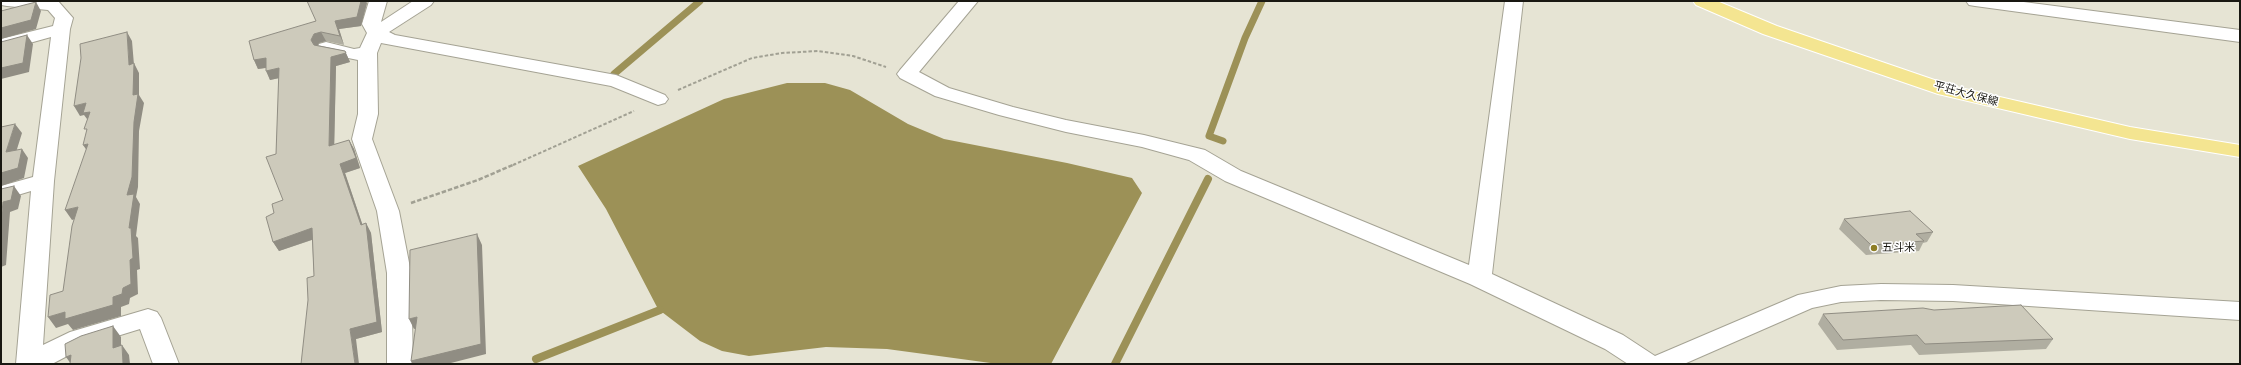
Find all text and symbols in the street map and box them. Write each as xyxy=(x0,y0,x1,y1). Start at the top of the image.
street label: 平荘大久保線 xyxy=(1932,79,2000,109)
place label: 五斗米 xyxy=(1882,241,1915,255)
marker: 五斗米 xyxy=(1869,243,1879,253)

